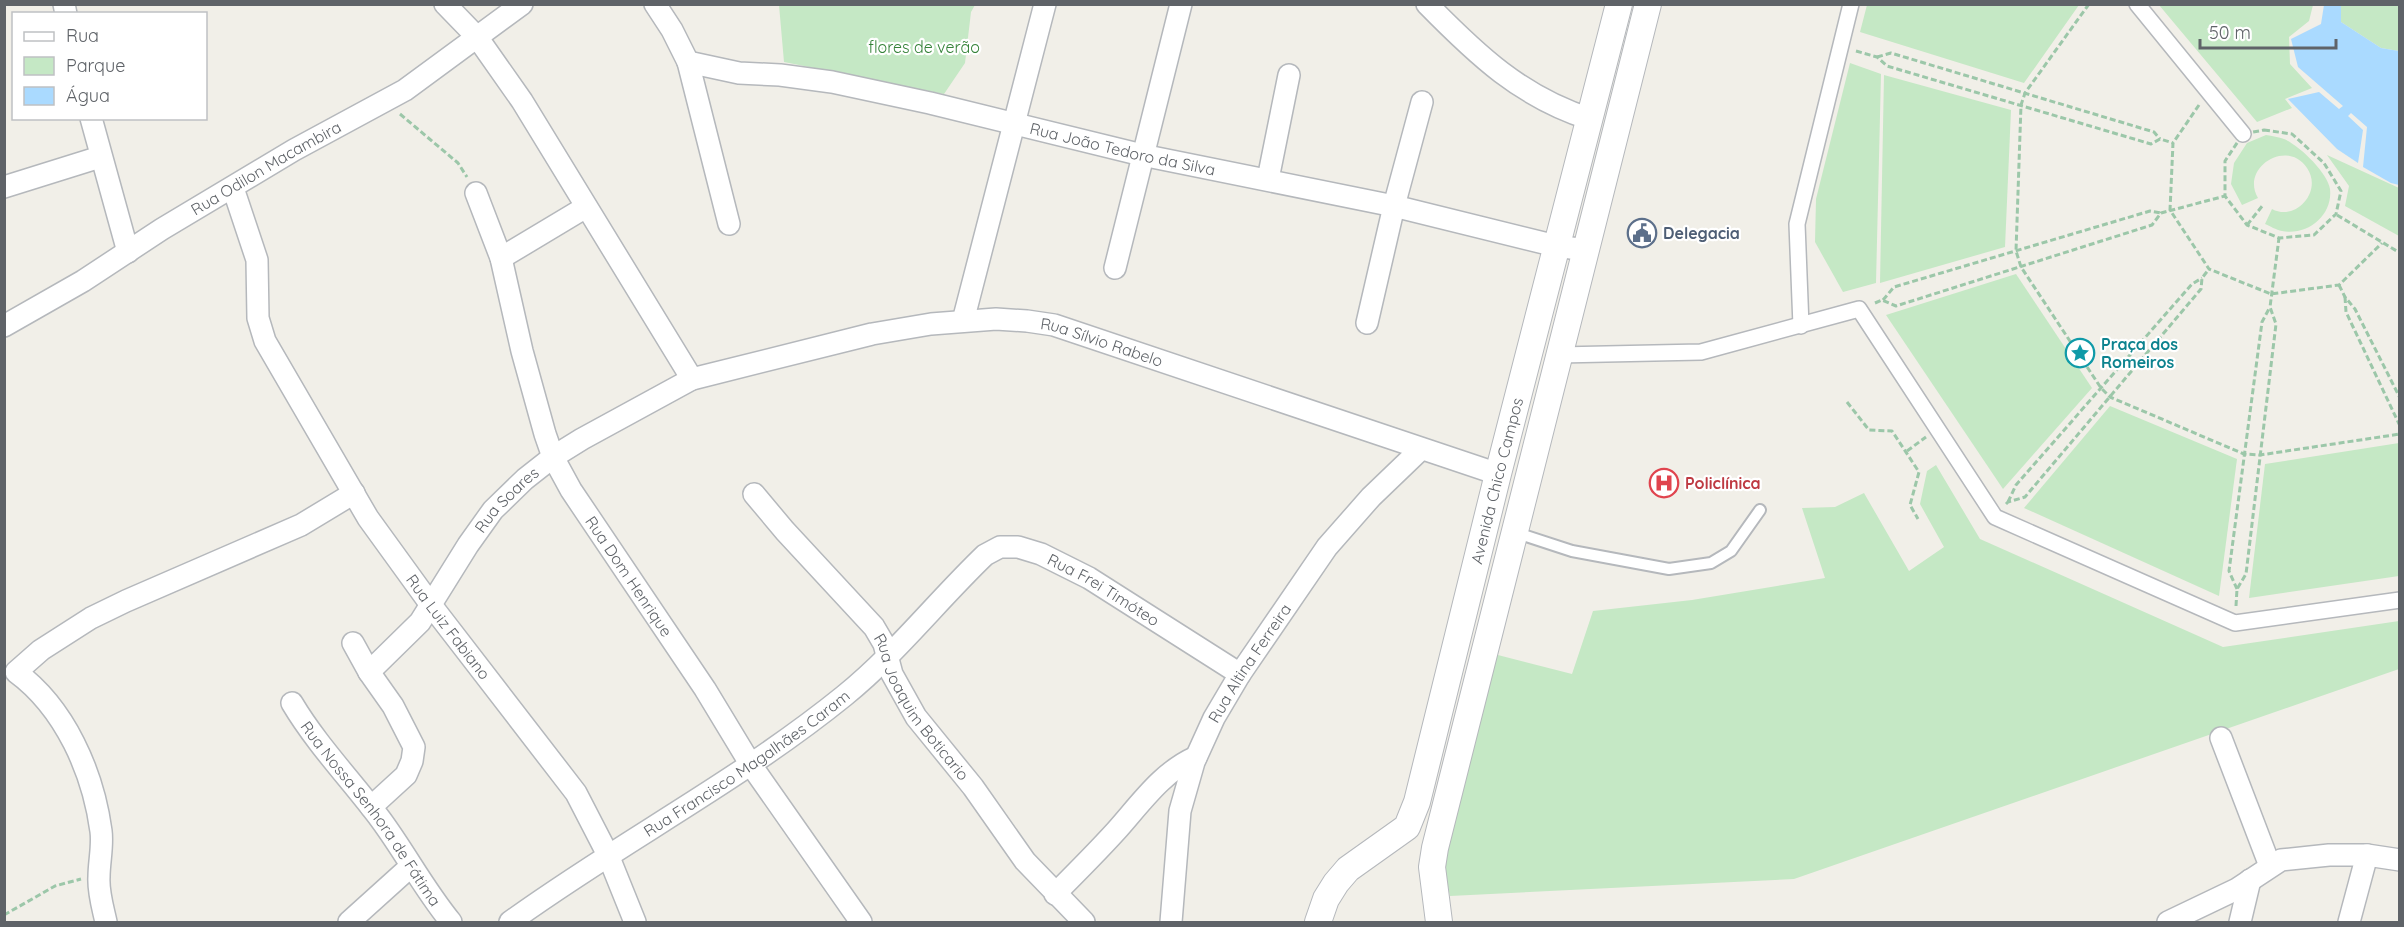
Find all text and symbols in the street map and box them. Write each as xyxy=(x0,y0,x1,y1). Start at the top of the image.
legend xyxy=(12,12,207,120)
scale bar xyxy=(2200,12,2336,50)
text: 50 m xyxy=(2209,21,2251,44)
text: Rua xyxy=(66,24,99,47)
park label: flores de verão xyxy=(868,37,980,57)
text: Parque xyxy=(66,54,125,77)
text: Água xyxy=(66,84,110,107)
street label: Rua Odilon Macambira xyxy=(187,117,344,219)
street label: Rua João Tedoro da Silva xyxy=(1028,118,1217,180)
public building icon: Delegacia xyxy=(1626,217,1658,249)
place label: Delegacia xyxy=(1663,223,1740,243)
street label: Rua Sílvio Rabelo xyxy=(1039,313,1165,371)
place label: Praça dos Romeiros xyxy=(2101,334,2178,372)
place icon: Praça dos Romeiros xyxy=(2064,337,2096,369)
street label: Avenida Chico Campos xyxy=(1466,395,1527,566)
street label: Rua Soares xyxy=(470,462,543,536)
hospital icon: Policlínica xyxy=(1648,467,1680,499)
place label: Policlínica xyxy=(1685,473,1761,493)
street label: Rua Dom Henrique xyxy=(581,512,677,640)
street label: Rua Frei Timóteo xyxy=(1044,549,1163,630)
street label: Rua Luiz Fabiano xyxy=(402,570,495,683)
street label: Rua Altina Ferreira xyxy=(1204,600,1295,726)
street label: Rua Joaquim Boticario xyxy=(870,630,973,784)
street label: Rua Francisco Magalhães Caram xyxy=(640,685,854,841)
street label: Rua Nossa Senhora de Fátima xyxy=(296,717,446,910)

